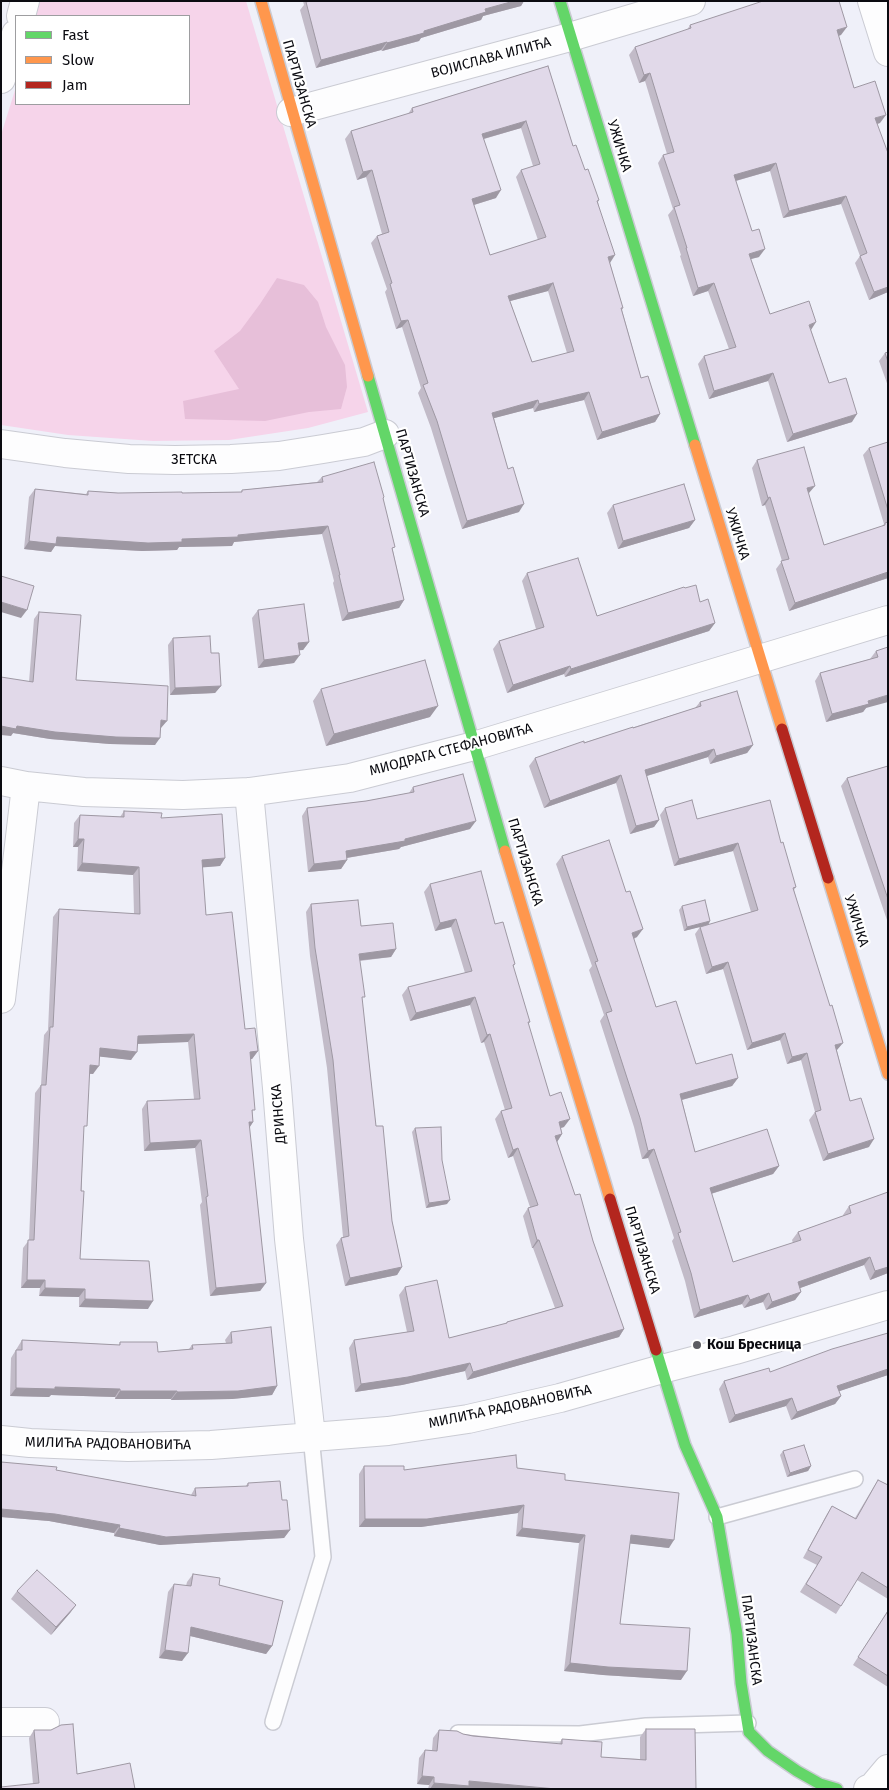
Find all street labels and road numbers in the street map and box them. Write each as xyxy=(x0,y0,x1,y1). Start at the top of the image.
street label: ВОЈИСЛАВА ИЛИЋА xyxy=(429,34,553,82)
street label: ПАРТИЗАНСКА xyxy=(278,38,320,130)
street label: УЖИЧКА xyxy=(603,118,635,174)
street label: ПАРТИЗАНСКА xyxy=(391,427,433,519)
street label: ЗЕТСКА xyxy=(171,452,217,468)
street label: УЖИЧКА xyxy=(721,506,753,562)
street label: МИОДРАГА СТЕФАНОВИЋА xyxy=(368,720,534,780)
street label: ПАРТИЗАНСКА xyxy=(504,816,546,908)
street label: УЖИЧКА xyxy=(840,893,872,949)
street label: ДРИНСКА xyxy=(268,1083,290,1145)
street label: ПАРТИЗАНСКА xyxy=(621,1204,663,1296)
street label: МИЛИЋА РАДОВАНОВИЋА xyxy=(427,1381,593,1433)
street label: МИЛИЋА РАДОВАНОВИЋА xyxy=(25,1434,191,1454)
street label: ПАРТИЗАНСКА xyxy=(737,1594,765,1686)

